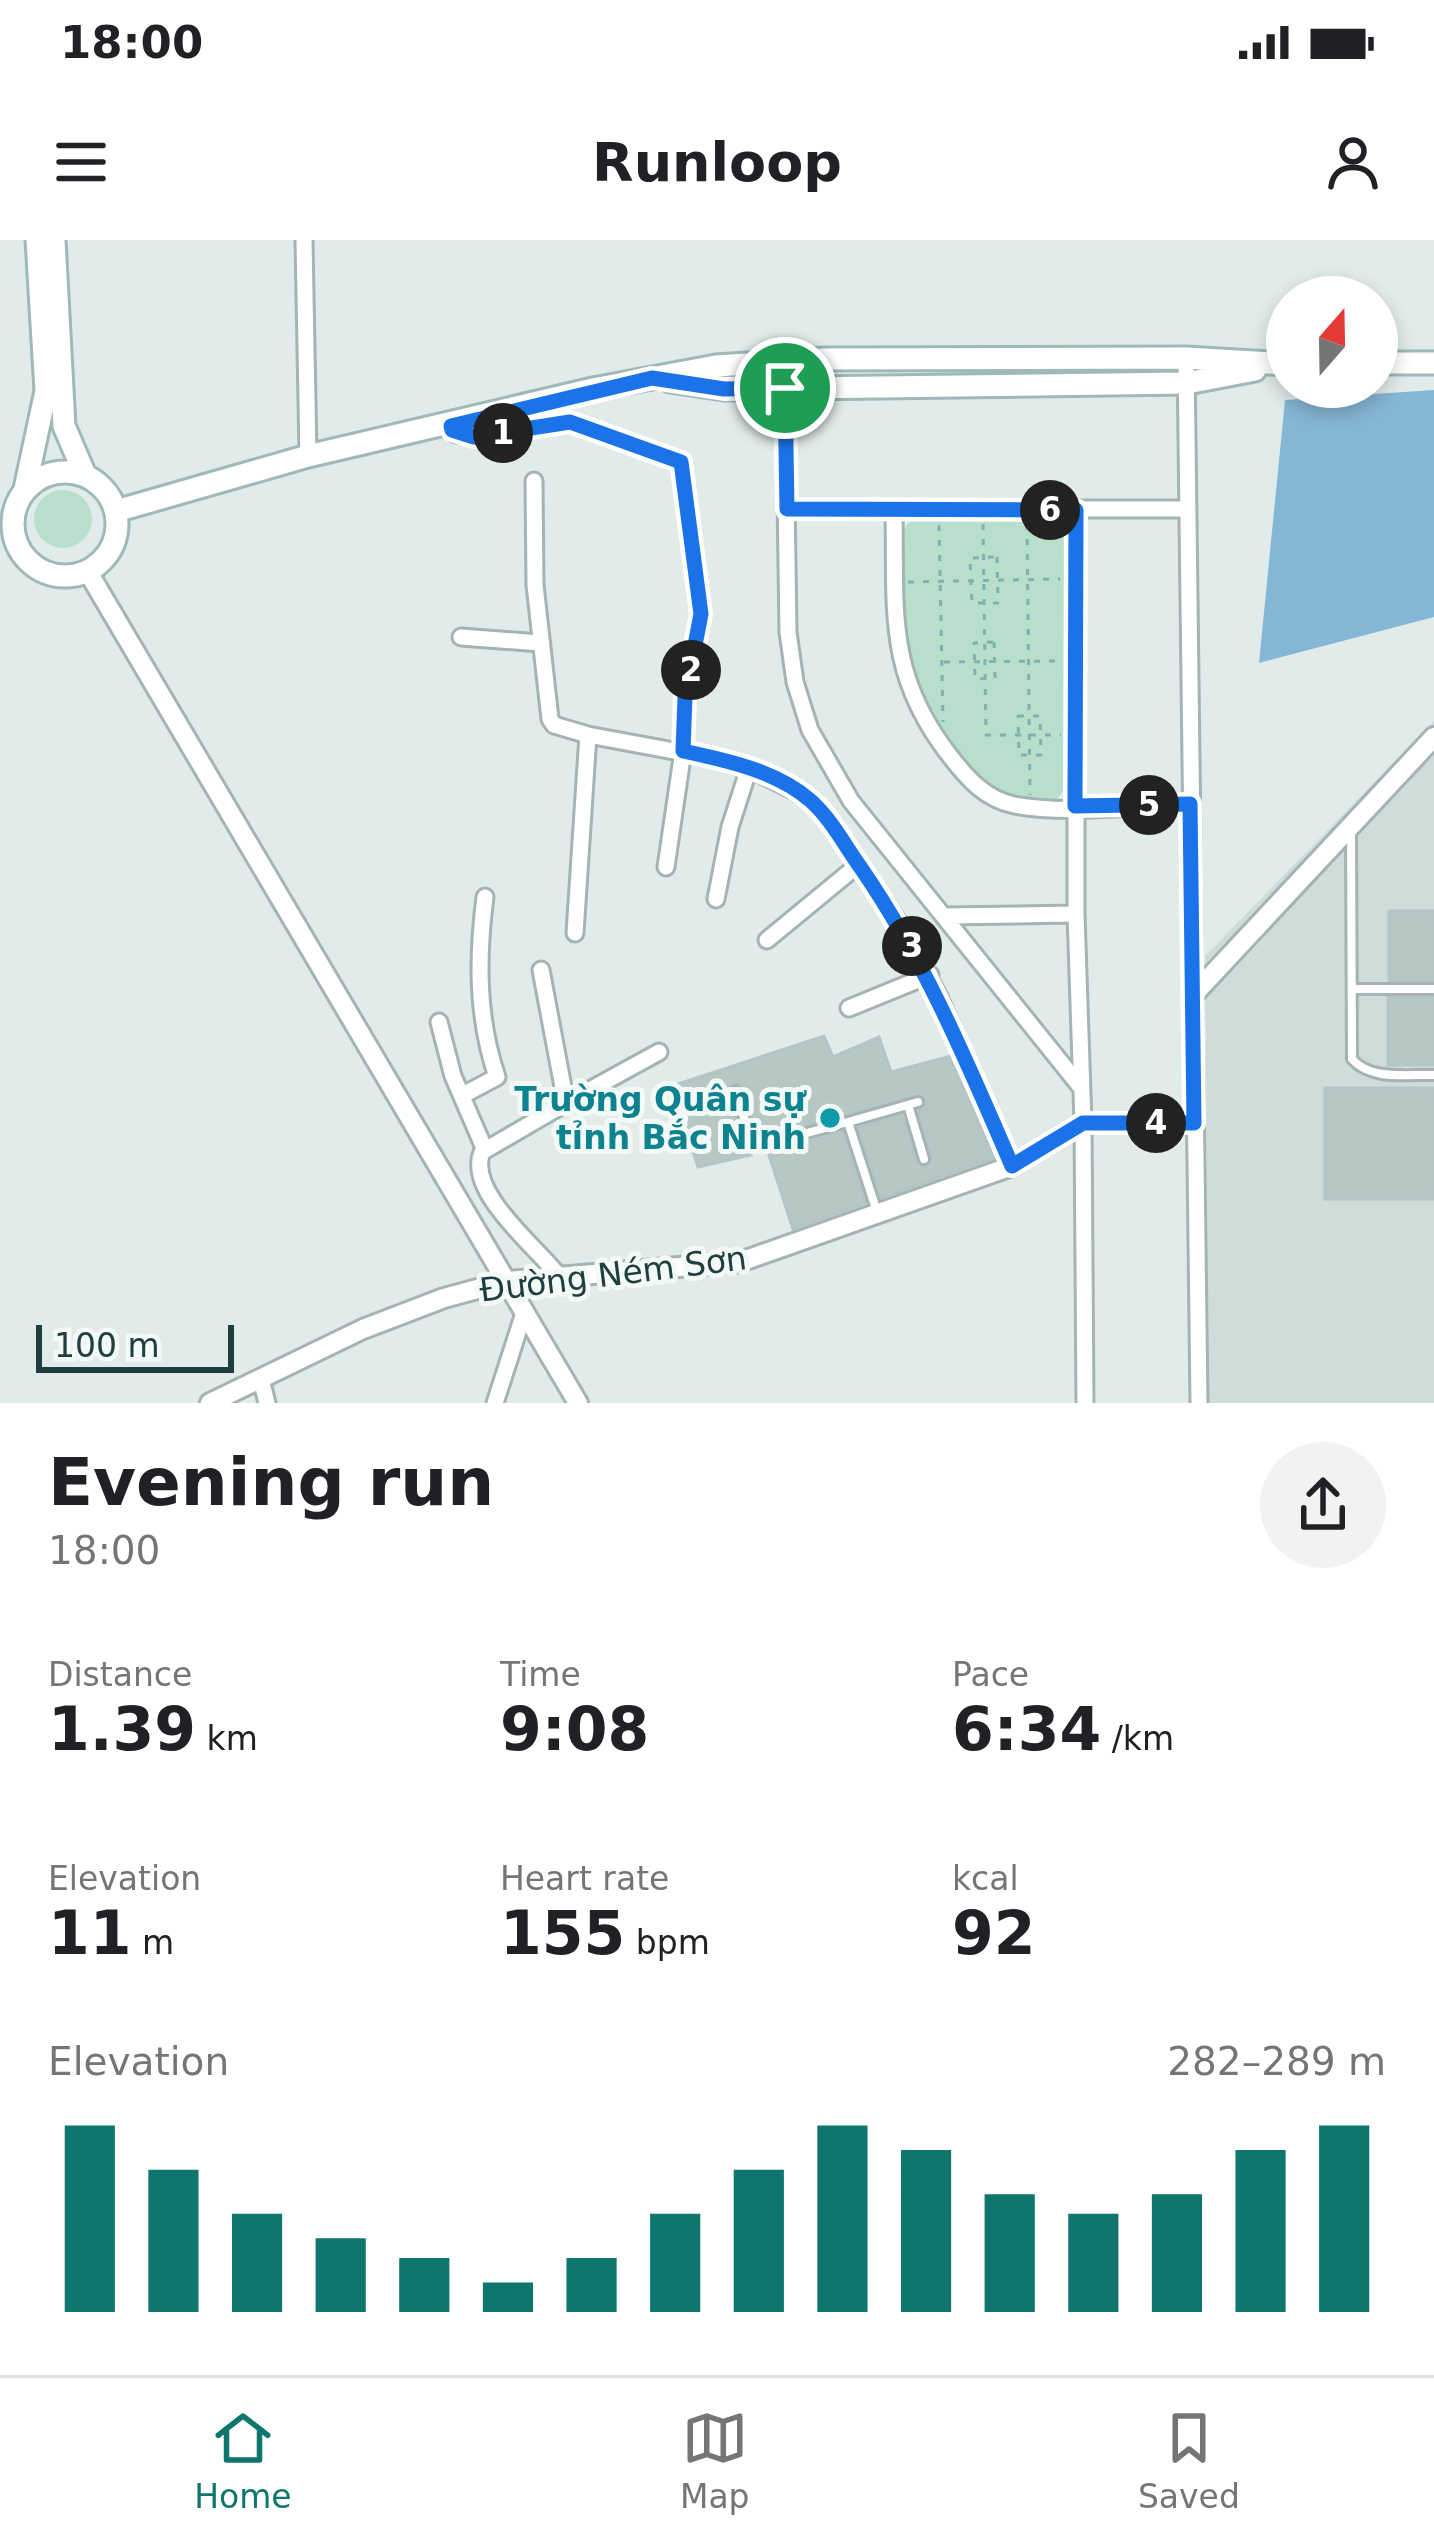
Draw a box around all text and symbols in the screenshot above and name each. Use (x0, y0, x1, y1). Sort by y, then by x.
text: 18:00 (60, 16, 203, 69)
icon: menu (48, 129, 114, 195)
icon: person (1320, 129, 1386, 195)
text: Runloop (592, 131, 842, 194)
north arrow (1266, 276, 1398, 408)
map controls (1266, 276, 1398, 408)
pin (734, 337, 836, 439)
icon: arrive (752, 355, 818, 421)
pin: 1 (473, 403, 533, 463)
text: 1 (492, 413, 514, 452)
pin: 6 (1020, 480, 1080, 540)
text: 6 (1039, 490, 1061, 529)
pin: 2 (661, 640, 721, 700)
text: 2 (680, 650, 702, 689)
pin: 5 (1119, 775, 1179, 835)
text: 5 (1138, 785, 1160, 824)
pin: 3 (882, 916, 942, 976)
text: 3 (901, 926, 923, 965)
place label: Trường Quân sự tỉnh Bắc Ninh (514, 1080, 807, 1157)
pin: 4 (1126, 1093, 1186, 1153)
text: 4 (1145, 1103, 1167, 1142)
marker: Trường Quân sự tỉnh Bắc Ninh (817, 1105, 843, 1131)
street label: Đường Ném Sơn (477, 1238, 749, 1310)
scale bar (36, 1319, 234, 1372)
text: 100 m (54, 1326, 160, 1365)
button: share (1260, 1442, 1386, 1568)
text: Evening run (48, 1444, 494, 1521)
text: 18:00 (48, 1528, 160, 1573)
text: Distance (48, 1655, 192, 1694)
text: Time (500, 1655, 581, 1694)
text: Pace (952, 1655, 1029, 1694)
text: 1.39 (48, 1694, 196, 1764)
text: 9:08 (500, 1694, 649, 1764)
text: 6:34 (952, 1694, 1101, 1764)
text: km (196, 1719, 258, 1758)
text: /km (1101, 1719, 1174, 1758)
text: Elevation (48, 1859, 201, 1898)
text: Heart rate (500, 1859, 669, 1898)
text: kcal (952, 1859, 1019, 1898)
text: 11 (48, 1898, 132, 1968)
text: 155 (500, 1898, 625, 1968)
text: 92 (952, 1898, 1036, 1968)
text: m (132, 1923, 174, 1962)
text: bpm (625, 1923, 710, 1962)
text: Elevation (48, 2039, 229, 2084)
text: 282–289 m (1167, 2039, 1386, 2084)
tab: Home (194, 2405, 292, 2516)
tab: Map (680, 2405, 750, 2516)
tab: Saved (1138, 2405, 1240, 2516)

